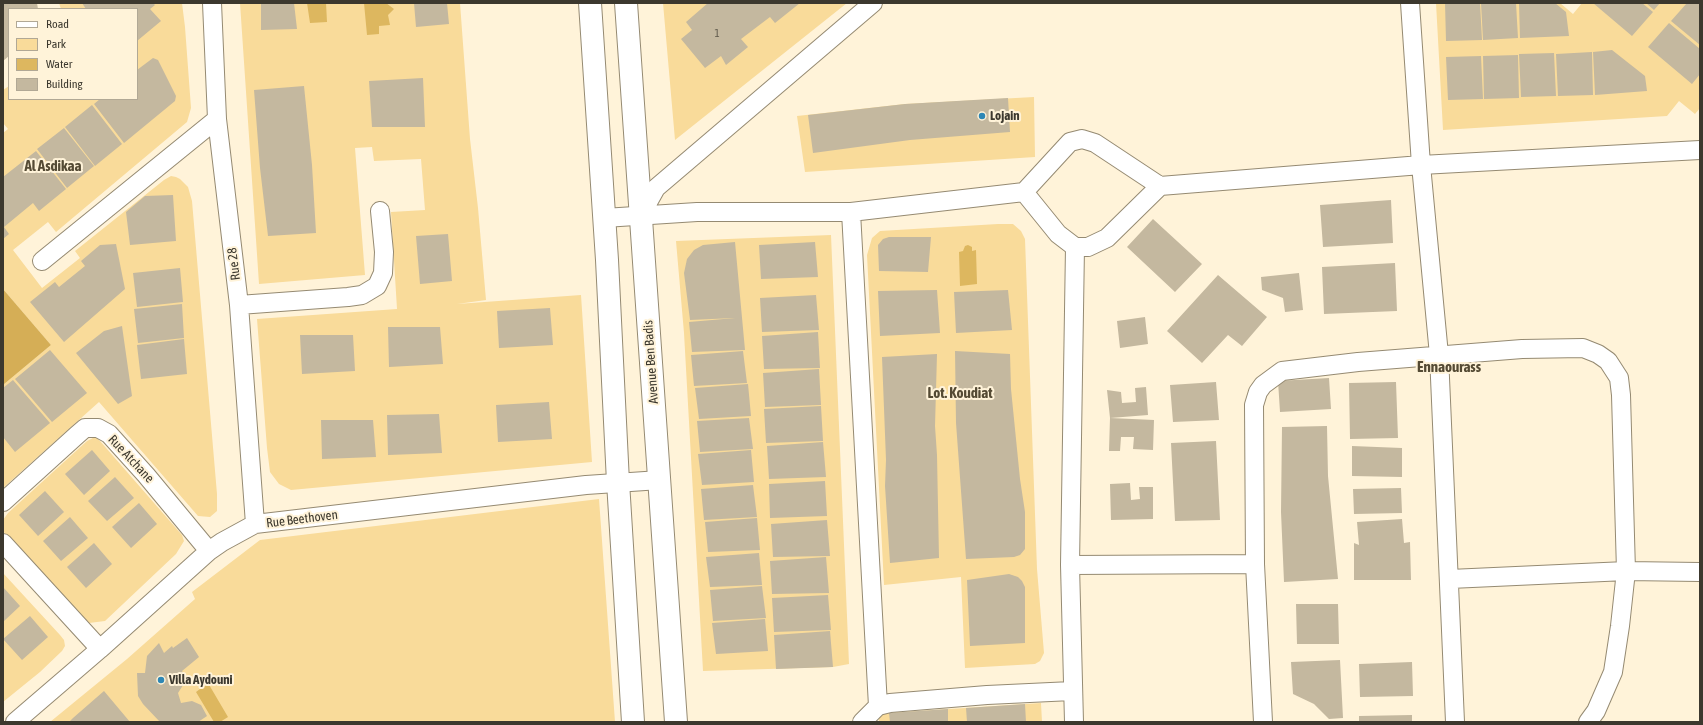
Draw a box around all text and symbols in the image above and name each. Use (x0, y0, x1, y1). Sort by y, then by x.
legend (8, 8, 138, 100)
text: Road (46, 17, 69, 31)
house number: 1 (714, 27, 720, 41)
text: Park (46, 37, 66, 51)
text: Water (46, 57, 72, 71)
text: Building (46, 77, 83, 91)
place label: Lojain (990, 108, 1019, 124)
marker: Lojain (977, 111, 987, 121)
district label: Al Asdikaa (24, 157, 82, 175)
street label: Rue 28 (224, 247, 244, 281)
street label: Avenue Ben Badis (640, 320, 662, 404)
district label: Ennaourass (1417, 358, 1481, 376)
district label: Lot. Koudiat (927, 384, 993, 402)
street label: Rue Atchane (105, 432, 157, 486)
street label: Rue Beethoven (265, 507, 339, 531)
place label: Villa Aydouni (169, 672, 233, 688)
marker: Villa Aydouni (156, 675, 166, 685)

